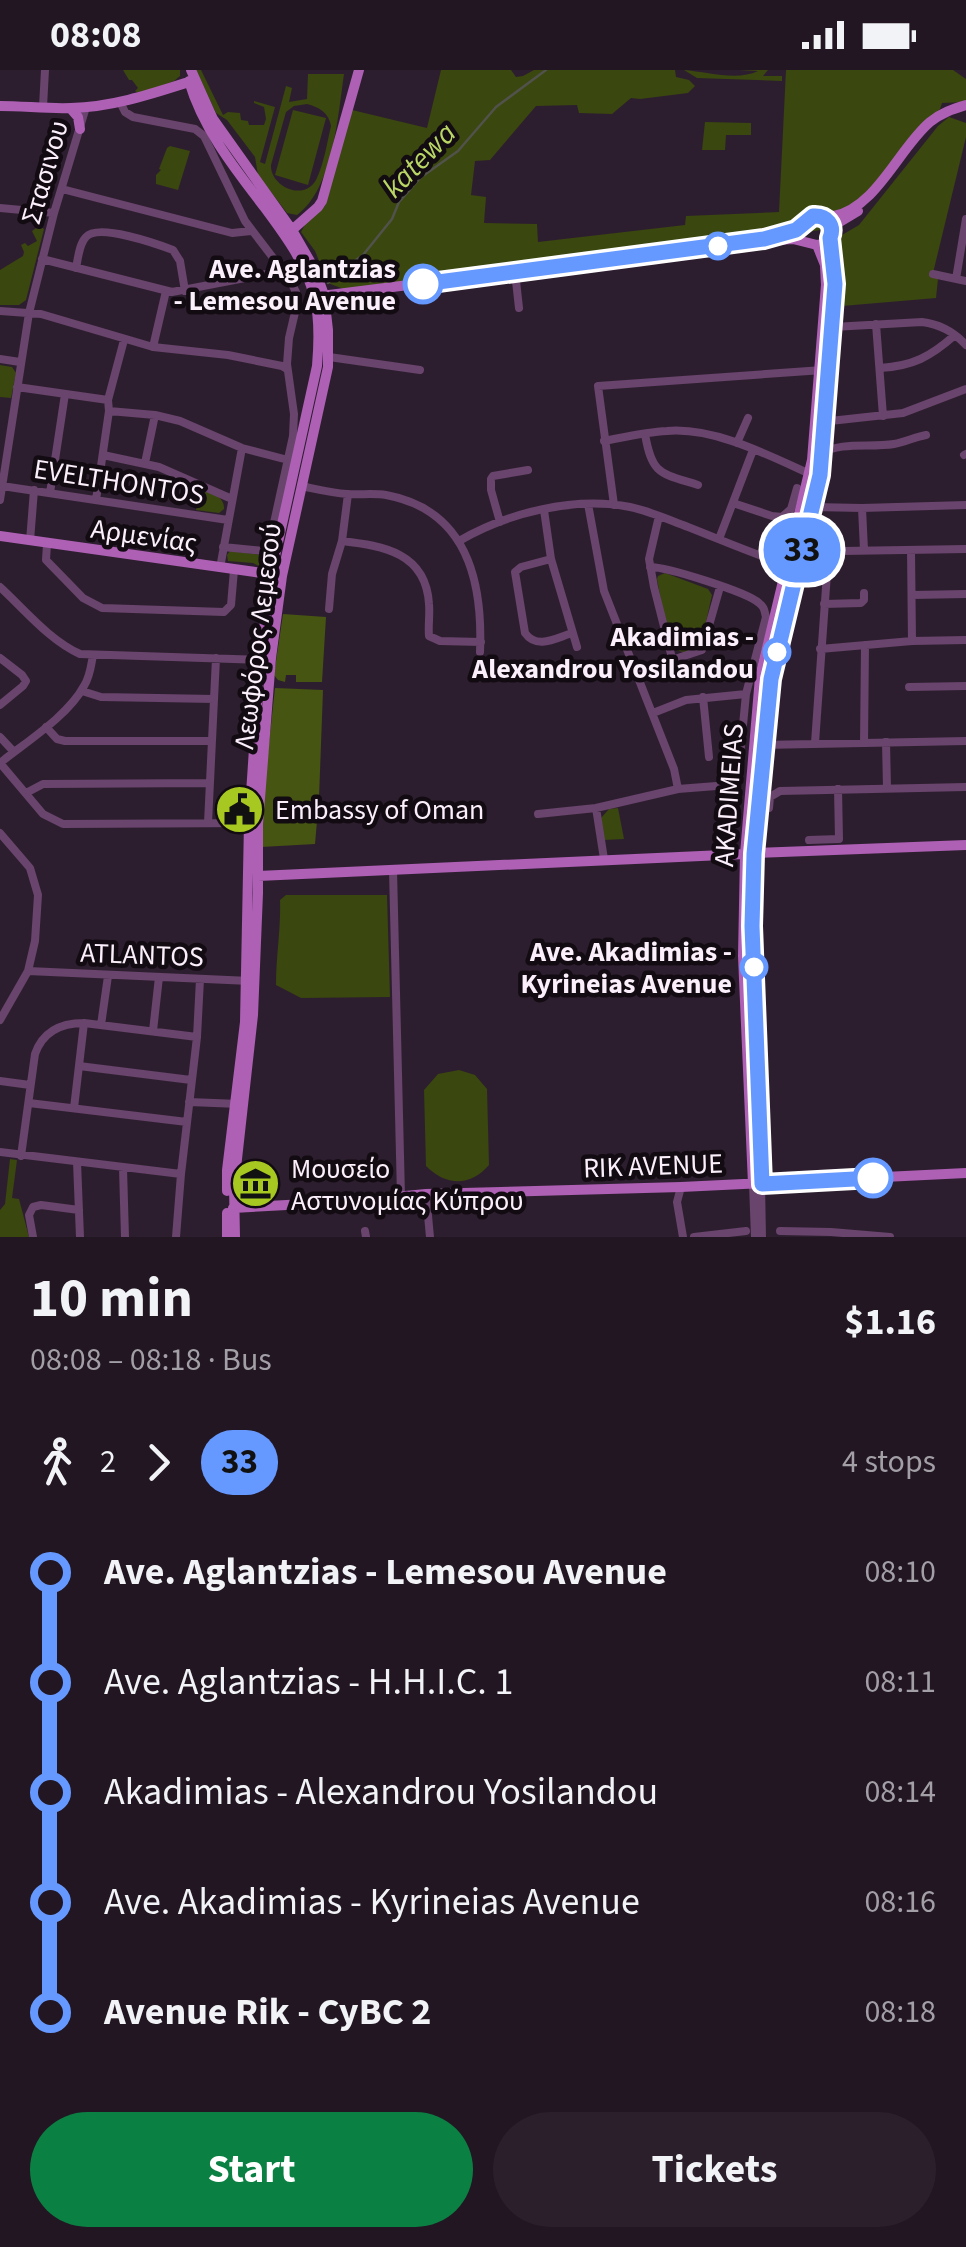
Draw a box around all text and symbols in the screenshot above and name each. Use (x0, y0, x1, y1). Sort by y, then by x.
text: 08:08 (50, 8, 142, 62)
water label: katewa (372, 113, 466, 208)
street label: Στασινου (11, 116, 79, 229)
unlabelled marker (705, 233, 731, 259)
place label: Ave. Aglantzias - Lemesou Avenue (174, 249, 396, 321)
marker: Ave. Aglantzias - Lemesou Avenue (404, 265, 442, 303)
street label: EVELTHONTOS (31, 449, 207, 515)
street label: Αρμενίας (88, 509, 200, 563)
line badge: 33 (757, 518, 847, 582)
street label: Λεωφόρος Λεμεσού (224, 521, 292, 751)
text: 33 (784, 525, 820, 575)
place label: Akadimias - Alexandrou Yosilandou (471, 617, 754, 689)
marker: Akadimias - Alexandrou Yosilandou (764, 639, 790, 665)
street label: AKADIMEIAS (704, 722, 754, 868)
public building icon: Embassy of Oman (214, 783, 266, 835)
place label: Embassy of Oman (275, 790, 484, 830)
place label: Ave. Akadimias - Kyrineias Avenue (520, 932, 732, 1004)
street label: ATLANTOS (80, 933, 204, 977)
marker: Ave. Akadimias - Kyrineias Avenue (741, 954, 767, 980)
street label: RIK AVENUE (582, 1144, 724, 1188)
place label: Μουσείο Αστυνομίας Κύπρου (291, 1149, 524, 1221)
museum icon: Μουσείο Αστυνομίας Κύπρου (230, 1158, 282, 1210)
unlabelled marker (854, 1159, 892, 1197)
text: 10 min (30, 1260, 193, 1338)
text: $1.16 (844, 1295, 936, 1349)
text: 08:08 – 08:18 · Bus (30, 1337, 272, 1383)
icon: walk (30, 1435, 85, 1490)
icon: forward (131, 1435, 186, 1490)
text: 33 (221, 1437, 258, 1487)
text: 2 (100, 1439, 116, 1485)
text: 4 stops (842, 1439, 936, 1485)
text: Ave. Aglantzias - Lemesou Avenue (104, 1545, 667, 1599)
text: 08:10 (864, 1549, 936, 1595)
text: Ave. Aglantzias - H.H.I.C. 1 (104, 1655, 513, 1709)
text: 08:11 (864, 1659, 936, 1705)
text: Akadimias - Alexandrou Yosilandou (104, 1765, 658, 1819)
text: 08:14 (864, 1769, 936, 1815)
text: Ave. Akadimias - Kyrineias Avenue (104, 1875, 640, 1929)
text: 08:16 (864, 1879, 936, 1925)
text: Avenue Rik - CyBC 2 (104, 1985, 431, 2039)
text: 08:18 (864, 1989, 936, 2035)
button: Start (30, 2112, 473, 2227)
button: Tickets (493, 2112, 936, 2227)

